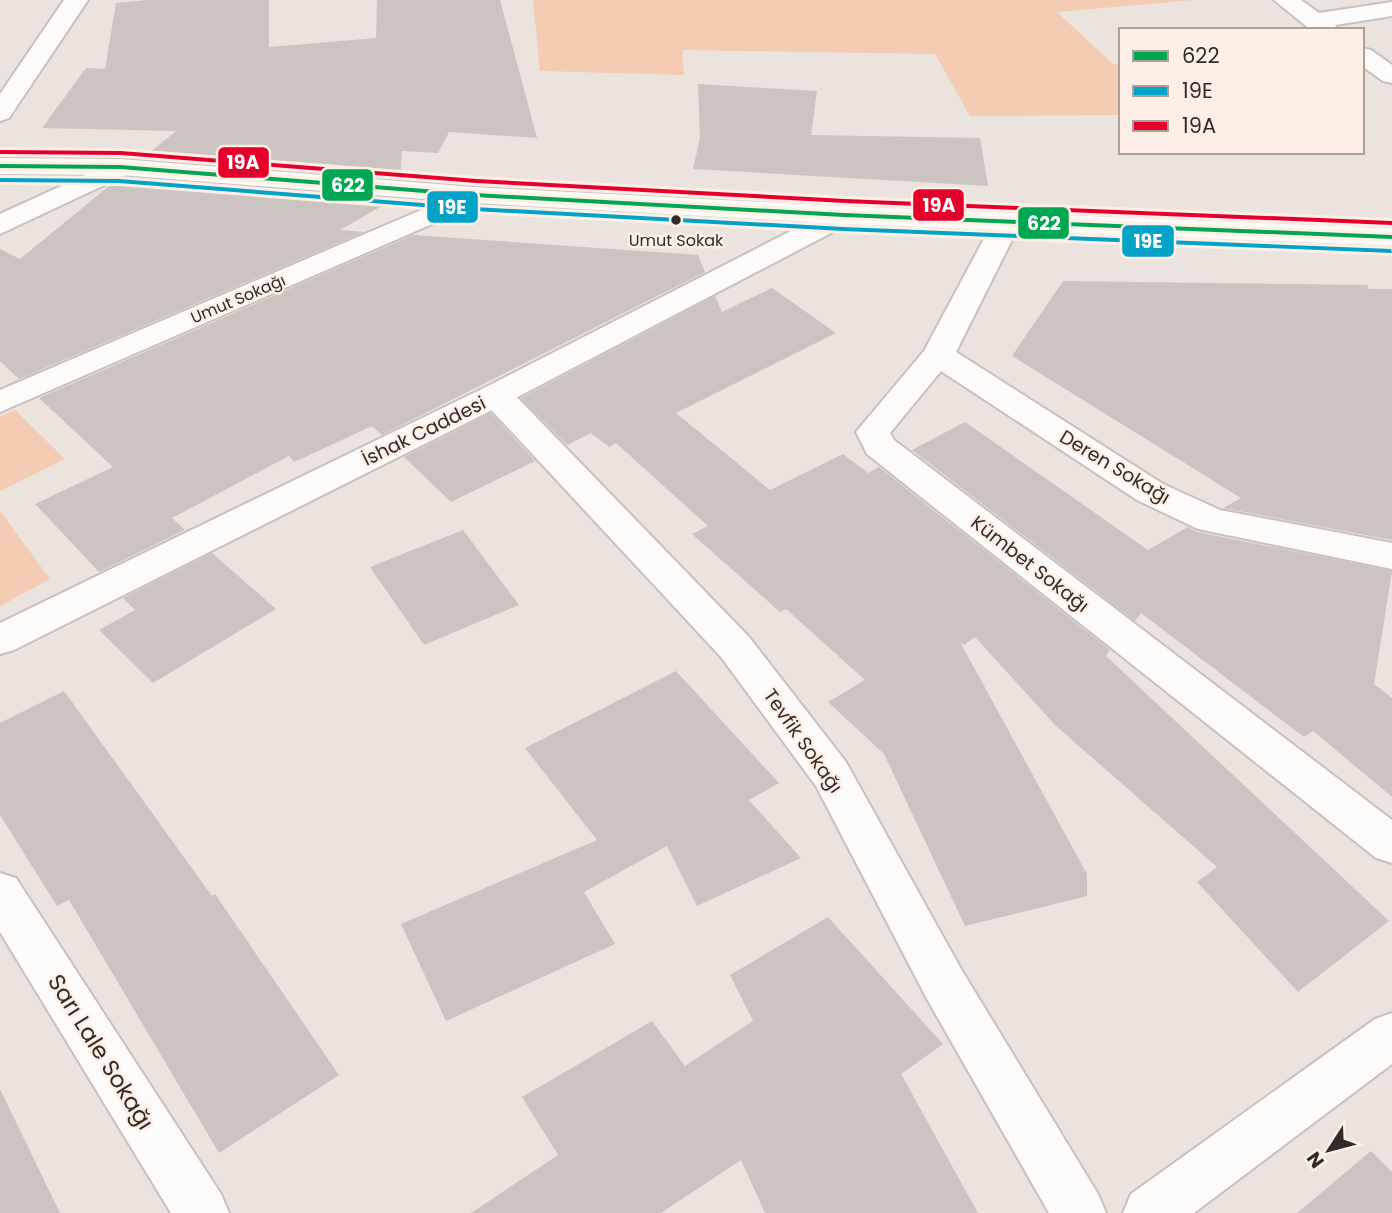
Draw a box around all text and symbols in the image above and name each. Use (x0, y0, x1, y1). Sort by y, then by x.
legend (1119, 28, 1364, 154)
text: 622 (1182, 41, 1220, 70)
text: 19E (1182, 76, 1213, 105)
text: 19A (1182, 111, 1216, 140)
line badge: 19A (217, 146, 270, 179)
text: 19A (227, 149, 259, 176)
line badge: 622 (321, 168, 374, 202)
text: 622 (331, 172, 365, 199)
line badge: 19A (912, 188, 965, 222)
line badge: 19E (426, 190, 479, 224)
text: 19A (923, 192, 955, 219)
text: 19E (437, 194, 467, 221)
line badge: 622 (1017, 206, 1070, 240)
text: 622 (1027, 210, 1061, 237)
marker: Umut Sokak (669, 213, 683, 227)
line badge: 19E (1121, 224, 1175, 258)
text: 19E (1133, 228, 1163, 255)
place label: Umut Sokak (629, 229, 724, 252)
street label: Umut Sokağı (187, 269, 289, 329)
street label: İshak Caddesi (358, 389, 490, 473)
street label: Deren Sokağı (1055, 423, 1175, 511)
street label: Kümbet Sokağı (965, 509, 1095, 619)
street label: Tevfik Sokağı (757, 683, 849, 799)
street label: Sarı Lale Sokağı (40, 968, 162, 1136)
north arrow (1294, 1115, 1364, 1185)
text: N (1301, 1146, 1331, 1173)

